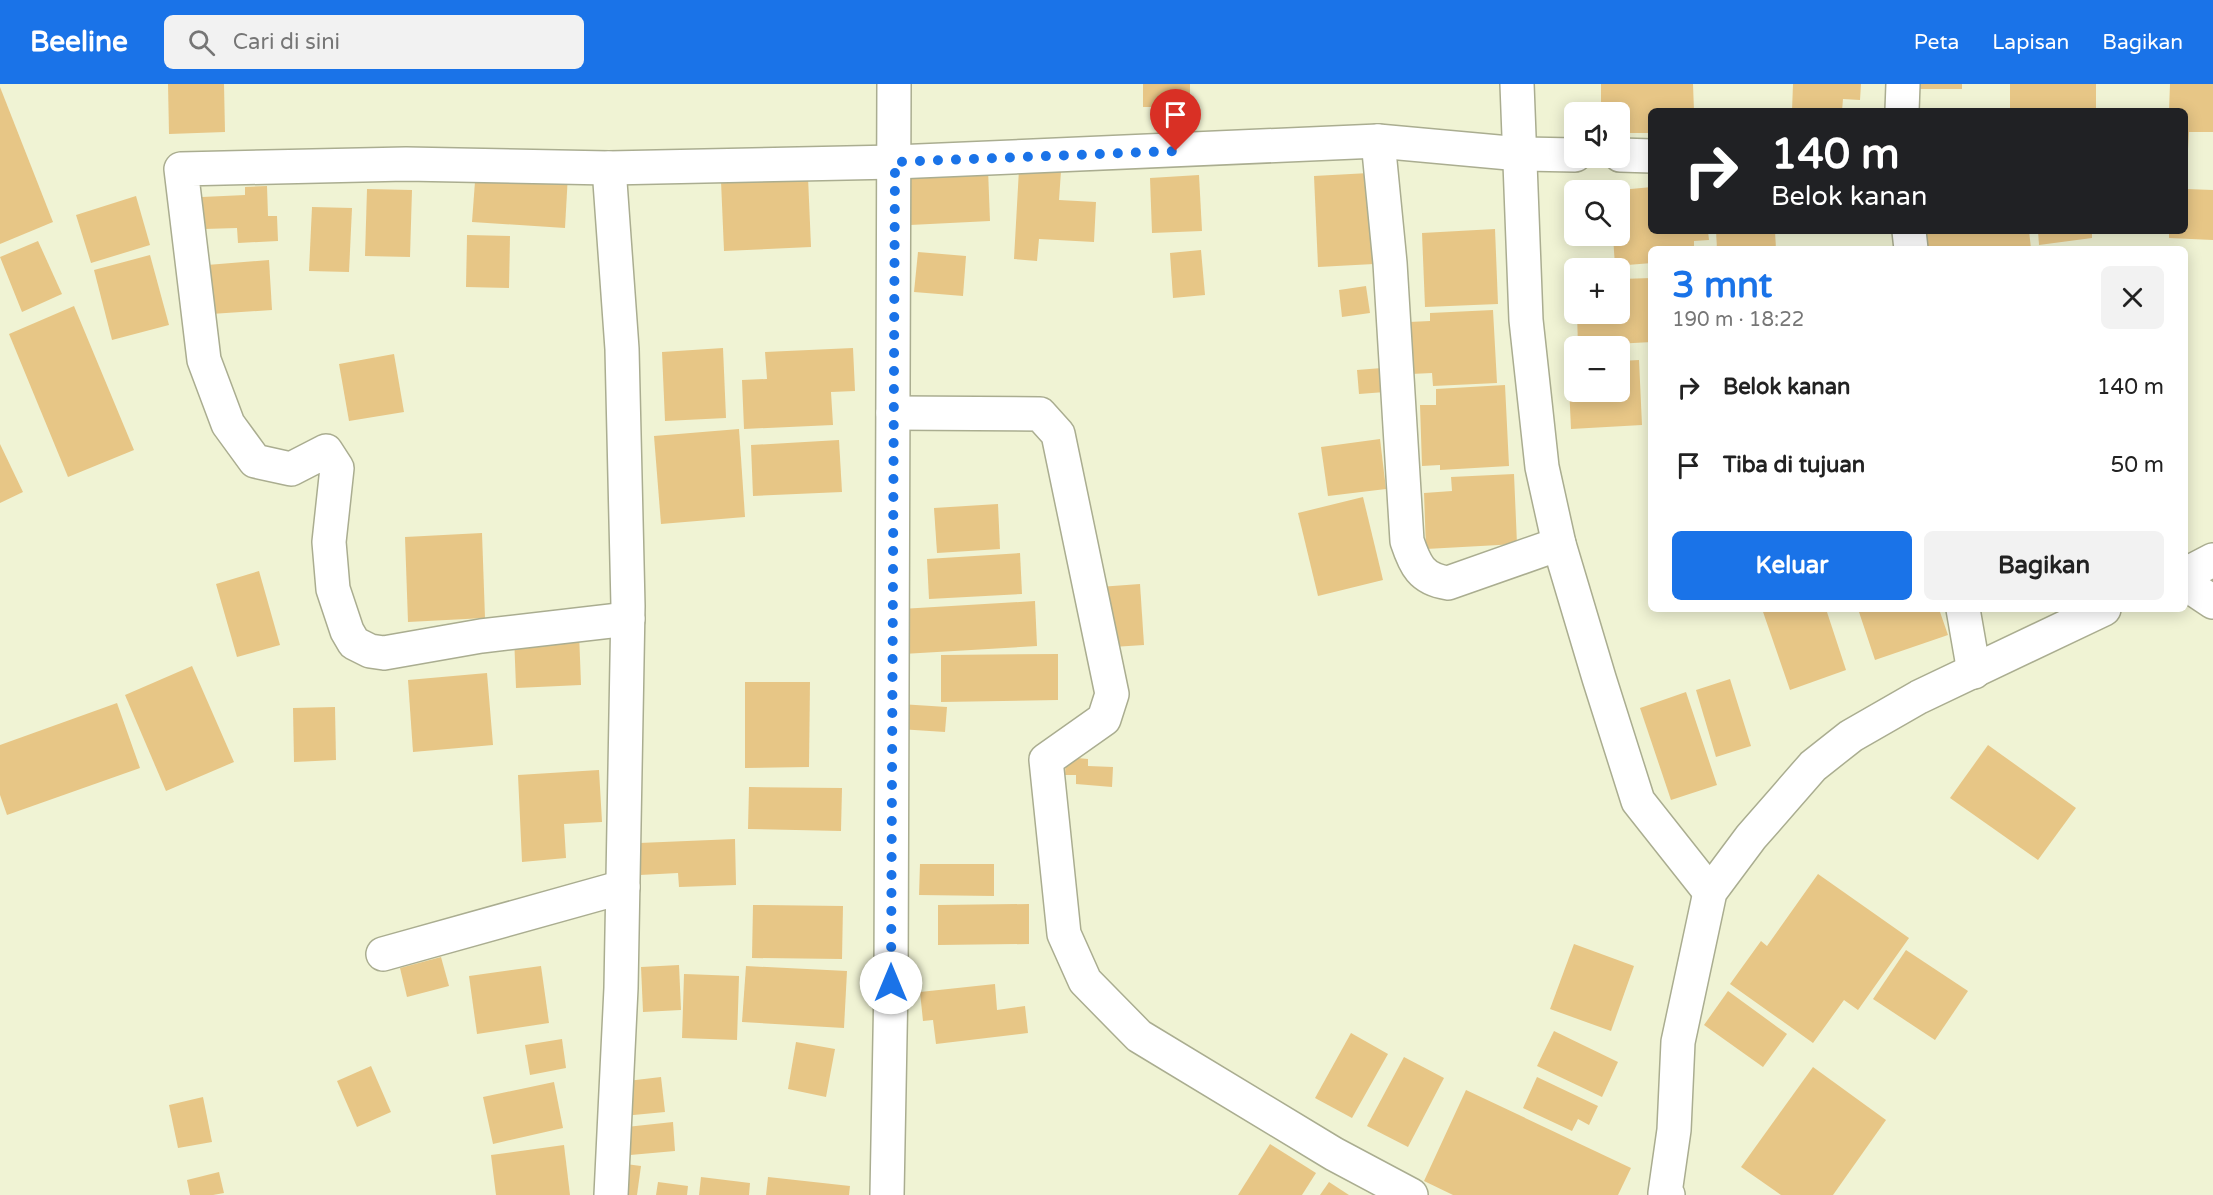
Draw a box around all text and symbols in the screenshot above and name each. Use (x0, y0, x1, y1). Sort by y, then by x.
search box (164, 15, 584, 69)
text: Beeline (30, 25, 128, 59)
icon: search (185, 26, 218, 59)
text: Cari di sini (233, 29, 340, 55)
text: Peta (1914, 30, 1959, 55)
text: Lapisan (1992, 30, 2069, 55)
text: Bagikan (2102, 30, 2183, 55)
pin (1150, 89, 1201, 151)
icon: arrive (1159, 98, 1192, 131)
map controls (1564, 102, 1630, 402)
button: sound (1564, 102, 1630, 168)
text: 140 m (1771, 129, 1900, 180)
icon: right (1672, 132, 1750, 210)
button: search (1564, 180, 1630, 246)
text: Belok kanan (1771, 180, 1927, 213)
button: + (1564, 258, 1630, 324)
text: 3 mnt (1672, 264, 1772, 307)
button: close (2101, 266, 2164, 329)
text: 190 m · 18:22 (1672, 308, 1804, 332)
button: − (1564, 336, 1630, 402)
icon: right (1672, 371, 1705, 404)
text: Belok kanan (1723, 374, 1850, 400)
text: 140 m (2097, 374, 2164, 400)
icon: arrive (1672, 449, 1705, 482)
text: Tiba di tujuan (1723, 452, 1865, 478)
text: 50 m (2110, 452, 2164, 478)
button: Keluar (1672, 531, 1912, 600)
button: Bagikan (1924, 531, 2164, 600)
position arrow (859, 951, 923, 1015)

